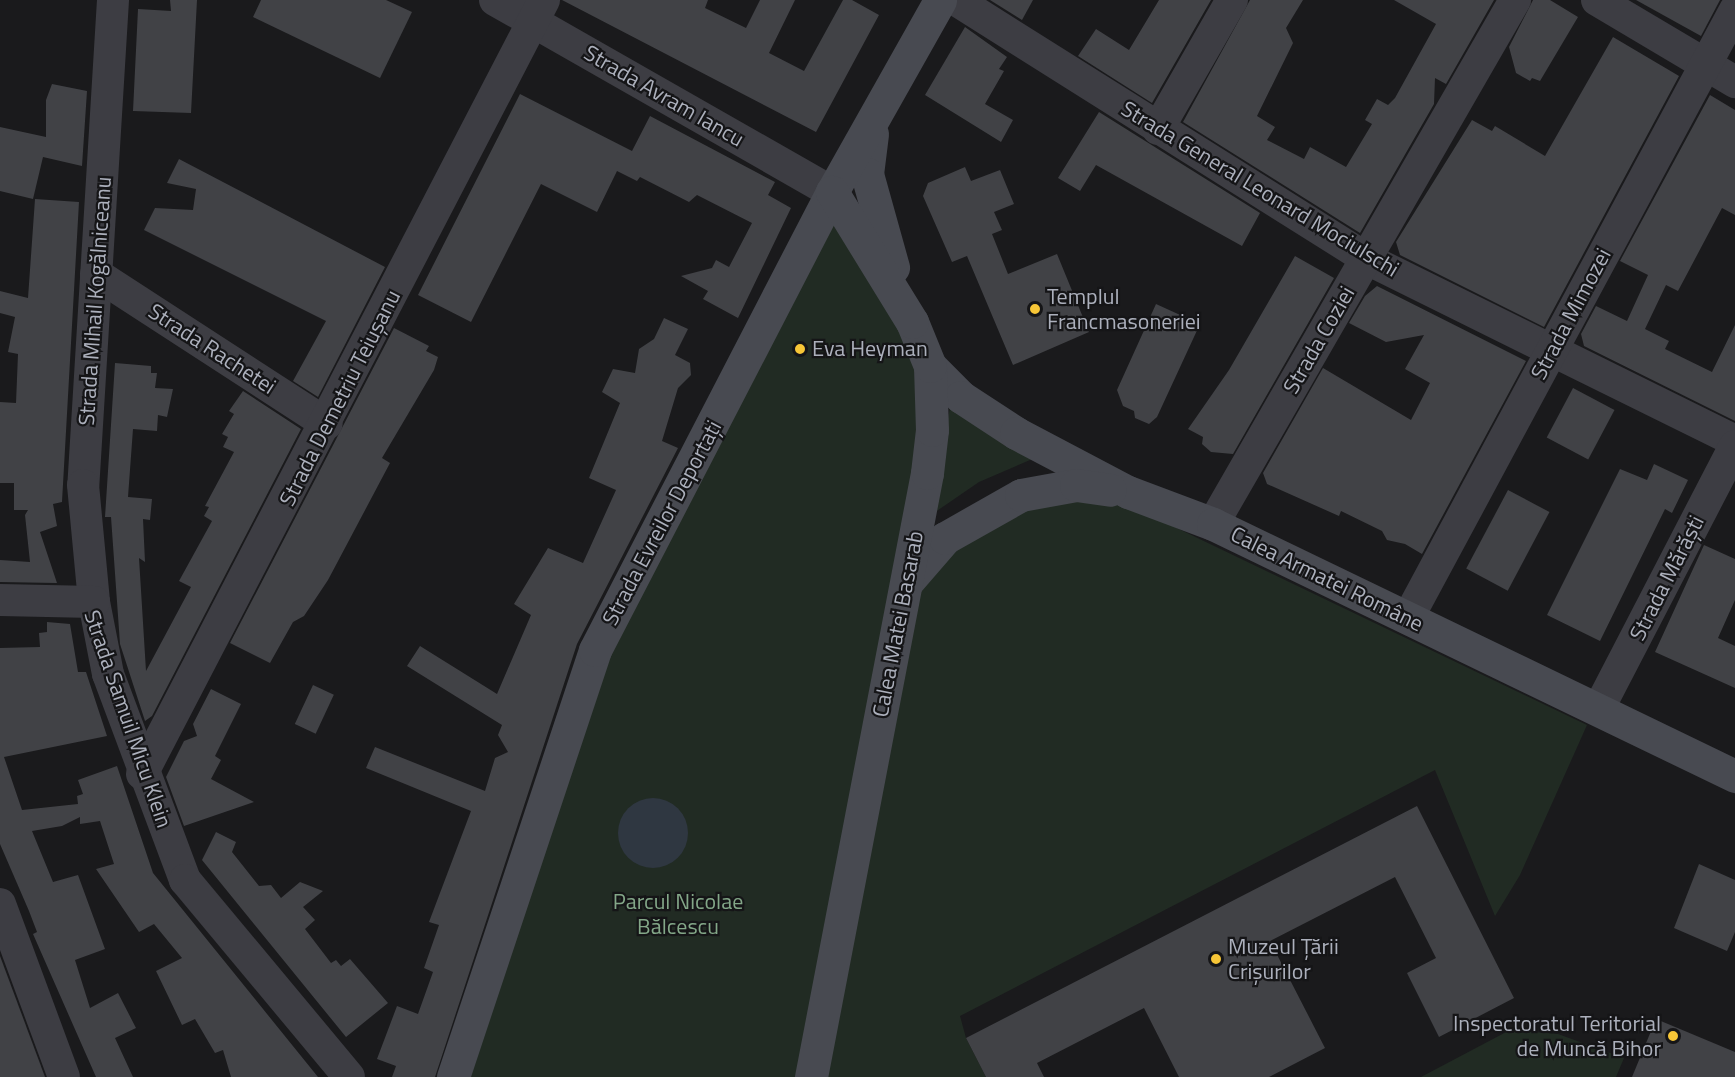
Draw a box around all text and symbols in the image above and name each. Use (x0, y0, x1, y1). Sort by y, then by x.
street label: Strada Avram Iancu (579, 40, 749, 152)
street label: Strada General Leonard Mociulschi (1116, 96, 1404, 282)
street label: Strada Mihail Kogălniceanu (73, 176, 117, 426)
street label: Strada Mimozei (1525, 244, 1617, 384)
street label: Strada Coziei (1278, 282, 1360, 398)
place label: Templul Francmasoneriei (1047, 283, 1201, 334)
street label: Strada Demetriu Teiușanu (274, 286, 406, 510)
street label: Strada Rachetei (143, 298, 281, 400)
marker: Templul Francmasoneriei (1028, 302, 1042, 316)
place label: Eva Heyman (812, 336, 928, 362)
marker: Eva Heyman (793, 342, 807, 356)
street label: Strada Evreilor Deportaţi (597, 416, 727, 630)
street label: Strada Mărăști (1624, 511, 1710, 645)
street label: Calea Armatei Române (1226, 521, 1428, 637)
street label: Calea Matei Basarab (867, 529, 929, 719)
street label: Strada Samuil Micu Klein (78, 607, 178, 831)
park label: Parcul Nicolae Bălcescu (613, 888, 743, 939)
place label: Muzeul Țării Crișurilor (1228, 933, 1339, 984)
marker: Muzeul Țării Crișurilor (1209, 952, 1223, 966)
place label: Inspectoratul Teritorial de Muncă Bihor (1453, 1010, 1661, 1062)
marker: Inspectoratul Teritorial de Muncă Bihor (1666, 1029, 1680, 1043)

